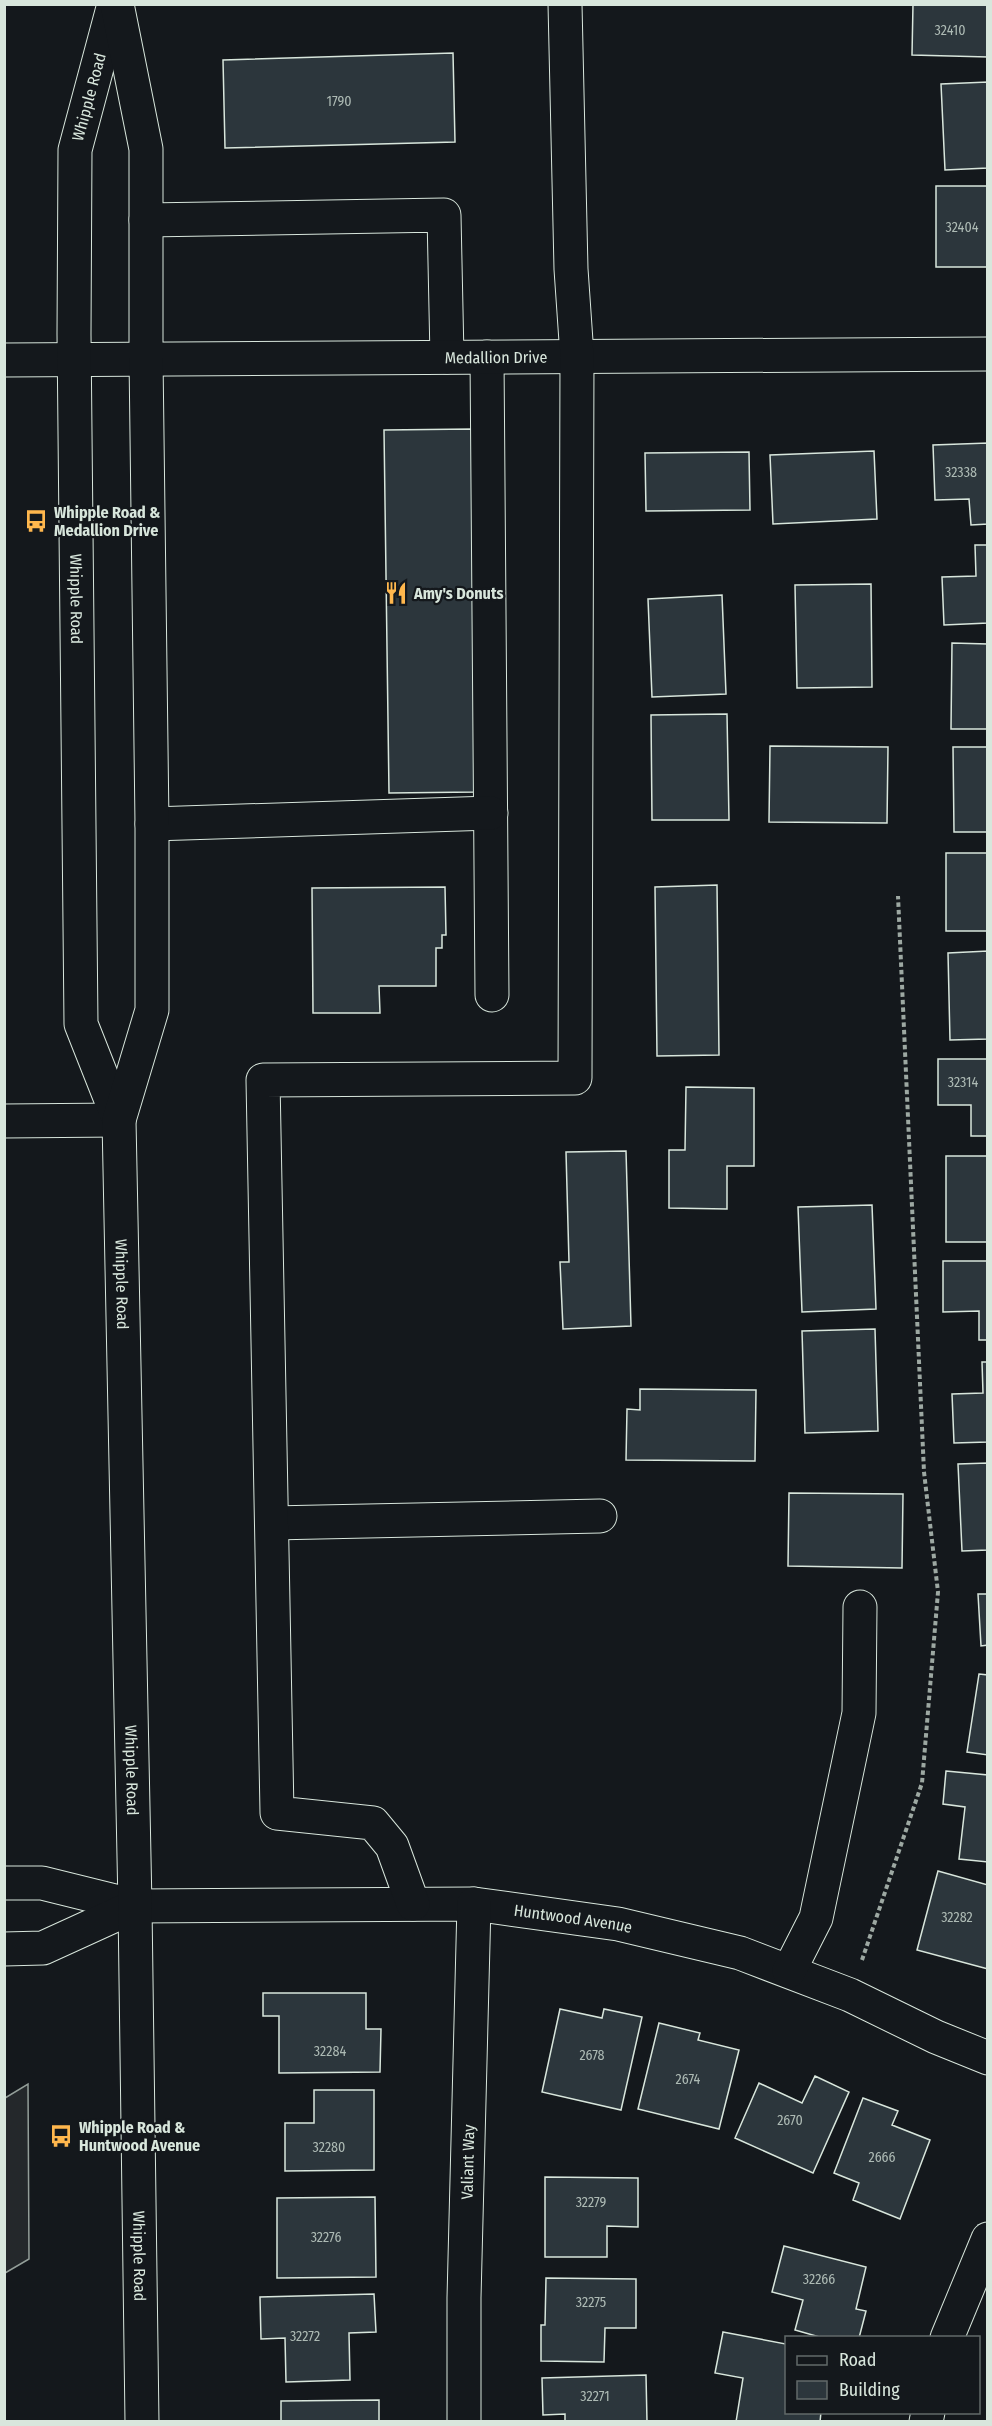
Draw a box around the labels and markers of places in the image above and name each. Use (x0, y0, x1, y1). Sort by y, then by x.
place label: Whipple Road & Medallion Drive (54, 503, 160, 540)
bus stop icon: Whipple Road & Medallion Drive (23, 508, 49, 534)
restaurant icon: Amy's Donuts (383, 580, 409, 606)
place label: Amy's Donuts (413, 584, 504, 603)
place label: Whipple Road & Huntwood Avenue (79, 2118, 200, 2155)
bus stop icon: Whipple Road & Huntwood Avenue (48, 2123, 74, 2149)

